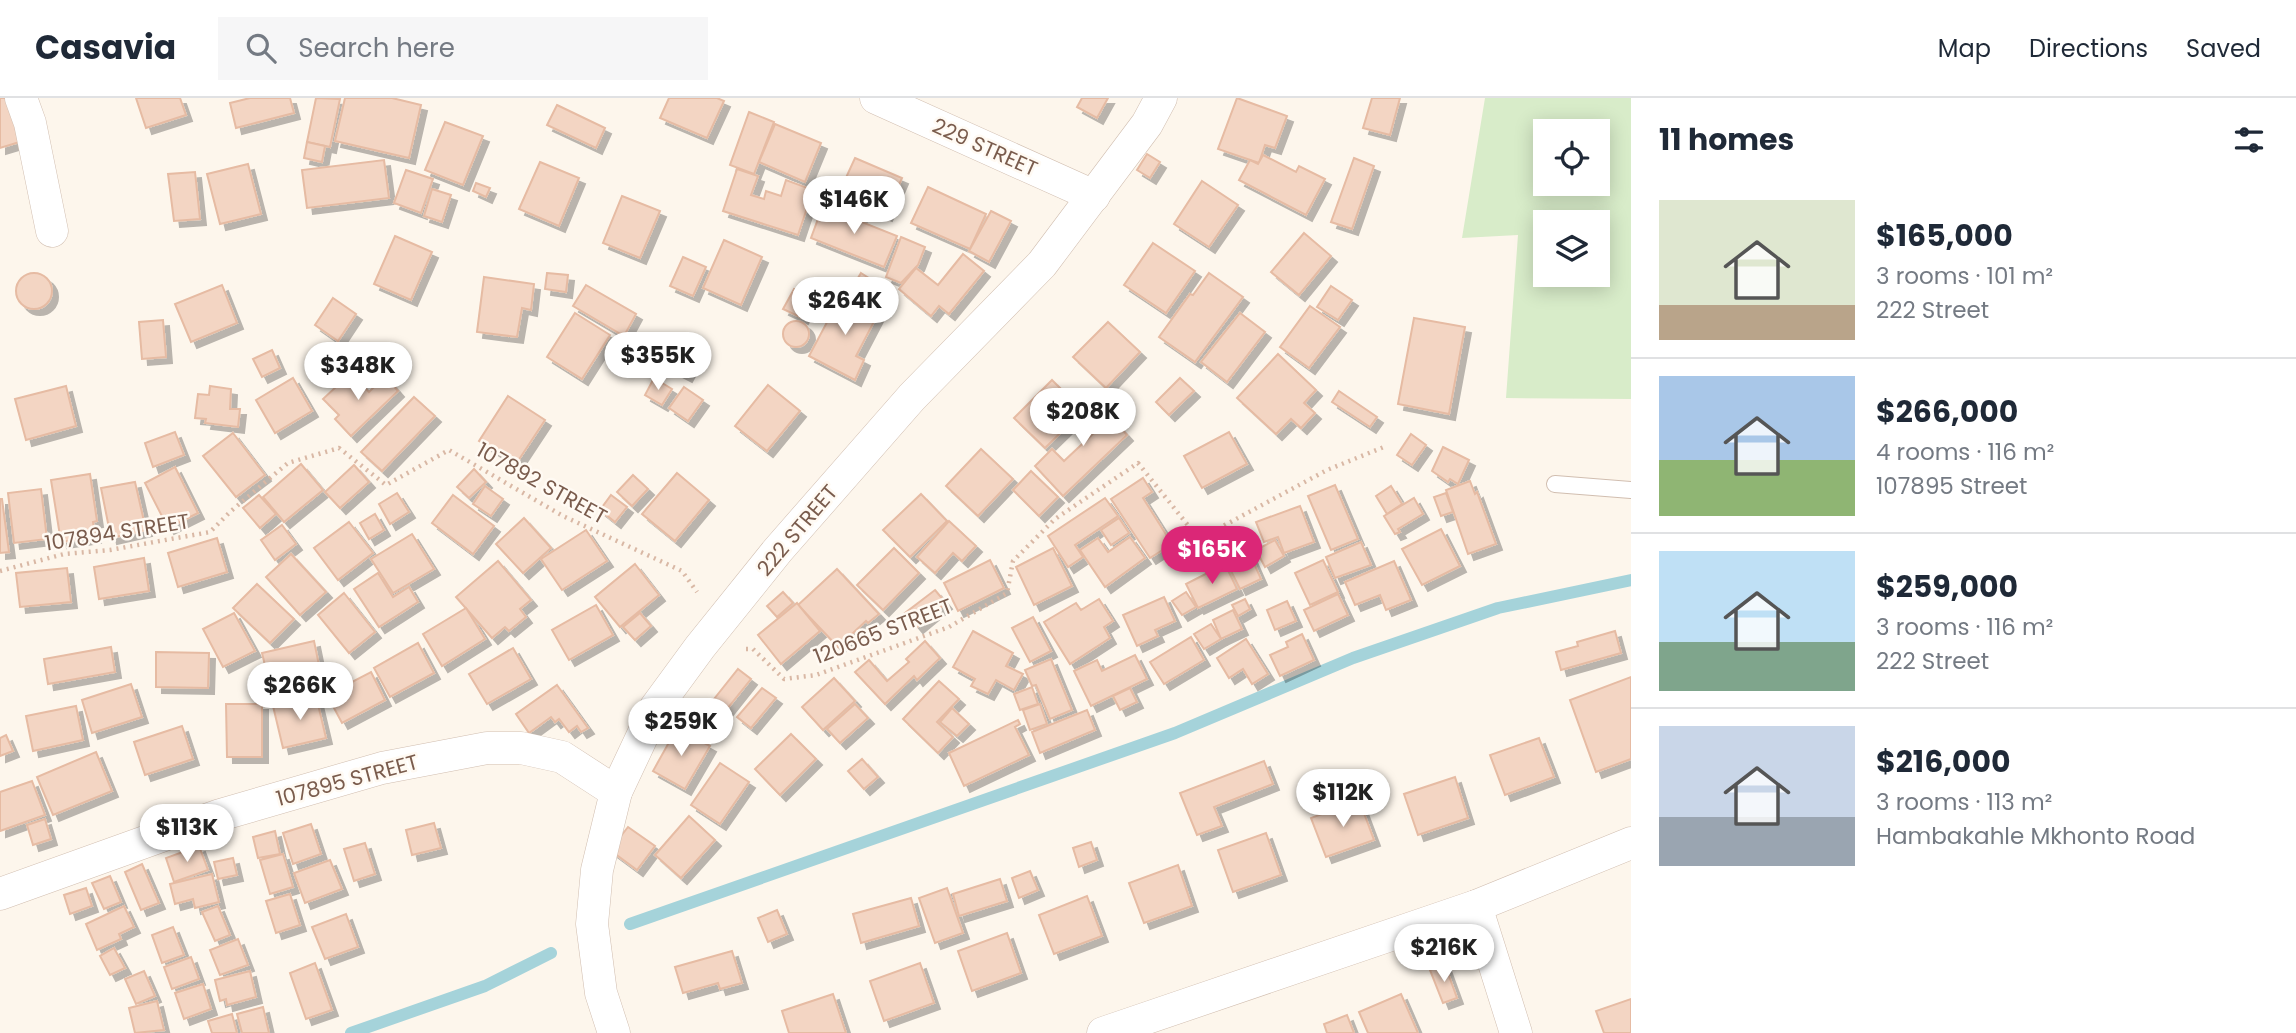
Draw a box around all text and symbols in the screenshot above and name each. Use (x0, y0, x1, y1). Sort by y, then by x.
search box (218, 17, 708, 80)
text: Casavia (35, 24, 176, 71)
icon: search (242, 29, 280, 67)
text: Search here (298, 30, 455, 66)
text: Map (1938, 32, 1991, 65)
text: Directions (2029, 32, 2148, 65)
text: Saved (2186, 32, 2261, 65)
street label: 229 STREET (928, 111, 1042, 183)
text: 11 homes (1659, 118, 1794, 161)
map controls (1533, 119, 1610, 287)
button: locate (1533, 119, 1610, 196)
icon: filters (2230, 121, 2268, 159)
pin: $146K (805, 176, 903, 236)
text: $146K (819, 183, 889, 215)
button: layers (1533, 210, 1610, 287)
text: $165,000 (1876, 214, 2013, 257)
icon: home (1715, 228, 1799, 312)
text: 3 rooms · 101 m² (1876, 260, 2053, 292)
pin: $264K (796, 278, 894, 337)
text: $264K (808, 284, 882, 316)
text: 222 Street (1876, 294, 1989, 326)
pin: $355K (609, 332, 707, 392)
text: $355K (621, 339, 695, 371)
pin: $348K (309, 342, 407, 402)
text: $348K (320, 349, 396, 381)
pin: $208K (1034, 388, 1132, 448)
text: $266,000 (1876, 390, 2018, 433)
text: $208K (1046, 395, 1120, 427)
icon: home (1715, 404, 1799, 488)
street label: 107892 STREET (472, 435, 612, 531)
text: 4 rooms · 116 m² (1876, 436, 2054, 468)
text: 107895 Street (1876, 470, 2027, 502)
street label: 222 STREET (750, 478, 844, 582)
street label: 107894 STREET (43, 506, 191, 558)
pin: $165K (1163, 526, 1261, 586)
text: $165K (1177, 533, 1247, 565)
text: $259,000 (1876, 565, 2018, 608)
icon: home (1715, 579, 1799, 663)
street label: 120665 STREET (809, 591, 957, 671)
text: 3 rooms · 116 m² (1876, 611, 2053, 643)
text: 222 Street (1876, 645, 1989, 677)
pin: $266K (251, 662, 349, 722)
text: $266K (263, 669, 337, 701)
pin: $259K (632, 698, 730, 758)
text: $259K (644, 705, 718, 737)
text: $216,000 (1876, 740, 2011, 783)
street label: 107895 STREET (273, 747, 421, 813)
icon: home (1715, 754, 1799, 838)
pin: $112K (1294, 770, 1392, 829)
text: $112K (1312, 776, 1374, 808)
text: 3 rooms · 113 m² (1876, 786, 2052, 818)
pin: $113K (138, 804, 236, 864)
text: $113K (156, 811, 218, 843)
text: Hambakahle Mkhonto Road (1876, 820, 2195, 852)
pin: $216K (1395, 924, 1493, 984)
text: $216K (1410, 931, 1478, 963)

